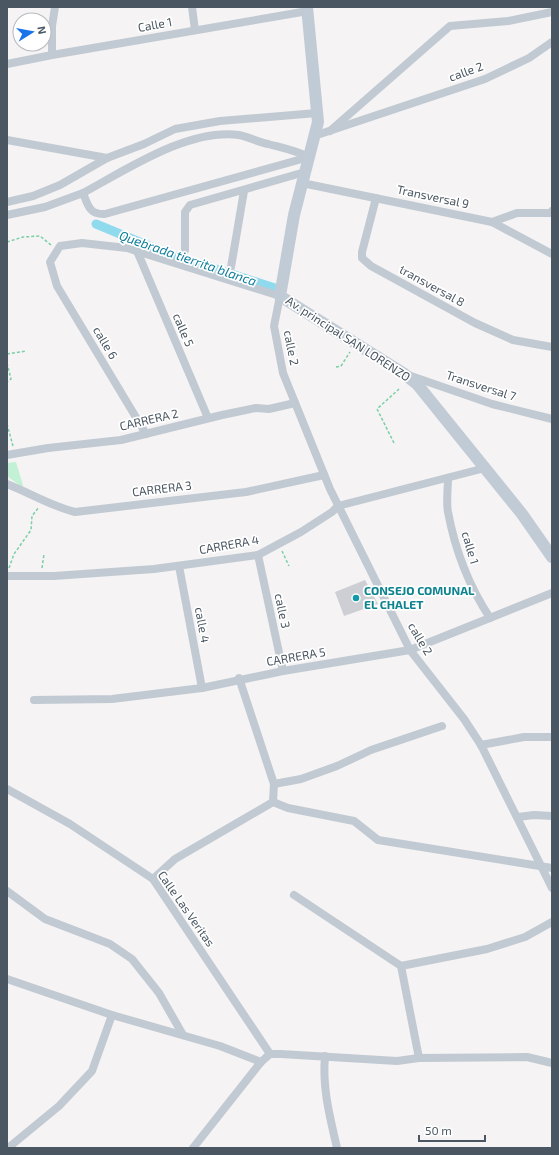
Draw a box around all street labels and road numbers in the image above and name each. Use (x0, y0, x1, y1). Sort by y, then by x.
street label: Calle 1 (137, 14, 173, 34)
street label: calle 2 (447, 58, 485, 84)
street label: Transversal 9 (396, 182, 471, 211)
street label: transversal 8 (397, 261, 468, 309)
street label: Av. principal SAN LORENZO (284, 293, 413, 384)
street label: calle 5 (171, 311, 197, 349)
street label: calle 6 (91, 324, 121, 361)
street label: calle 2 (282, 329, 302, 367)
street label: Transversal 7 (445, 367, 518, 403)
street label: CARRERA 2 (118, 405, 180, 433)
street label: CARRERA 3 (131, 477, 192, 499)
street label: calle 1 (460, 530, 482, 566)
street label: CARRERA 4 (198, 532, 260, 556)
street label: calle 3 (272, 592, 294, 630)
street label: calle 4 (193, 606, 213, 644)
street label: calle 2 (406, 620, 436, 658)
street label: CARRERA 5 (265, 644, 326, 668)
street label: Calle Las Veritas (155, 868, 218, 949)

